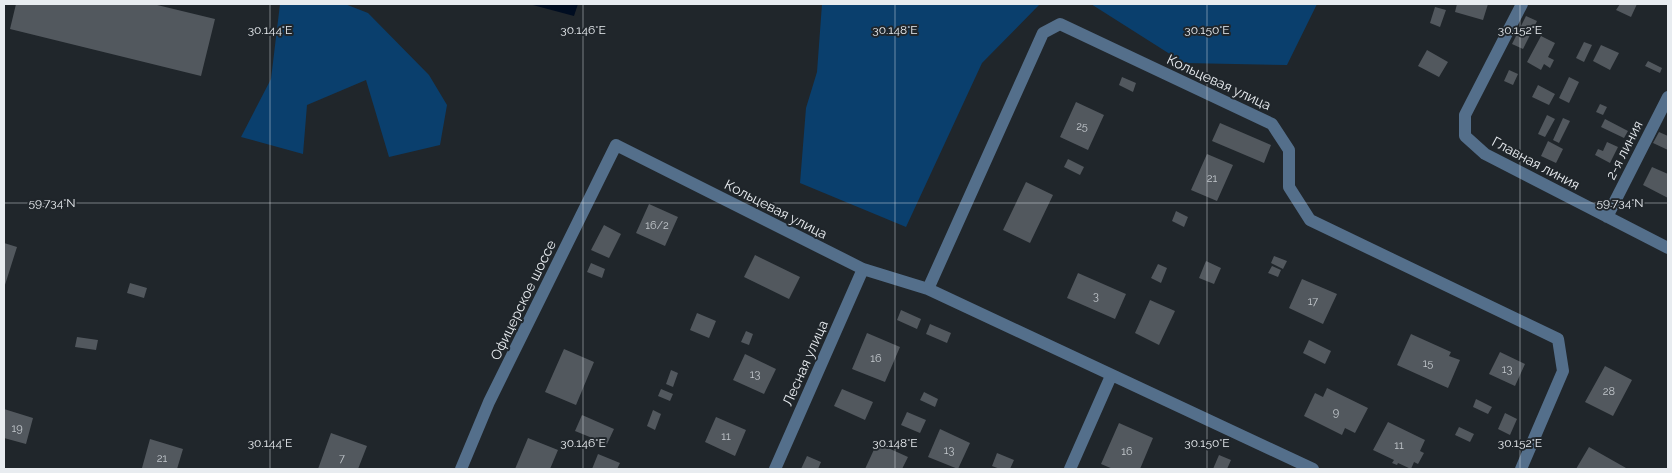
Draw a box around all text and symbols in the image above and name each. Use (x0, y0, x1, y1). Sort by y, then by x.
text: 30.144°E (248, 23, 292, 37)
text: 30.146°E (560, 23, 606, 37)
text: 30.148°E (872, 23, 918, 37)
text: 30.150°E (1184, 23, 1230, 37)
text: 30.152°E (1498, 23, 1542, 37)
street label: Кольцевая улица (1164, 51, 1274, 113)
street label: 2-я линия (1602, 118, 1646, 182)
house number: 25 (1076, 120, 1088, 133)
street label: Главная линия (1489, 133, 1583, 193)
house number: 21 (1207, 172, 1218, 185)
street label: Кольцевая улица (722, 176, 830, 242)
text: 59.734°N (28, 196, 76, 210)
text: 59.734°N (1596, 196, 1644, 210)
house number: 16/2 (645, 219, 669, 232)
street label: Офицерское шоссе (487, 238, 559, 362)
house number: 3 (1093, 290, 1099, 303)
house number: 17 (1308, 295, 1318, 308)
street label: Лесная улица (779, 318, 831, 408)
house number: 16 (870, 352, 882, 365)
house number: 15 (1423, 357, 1433, 370)
house number: 13 (1502, 363, 1512, 376)
house number: 13 (750, 368, 760, 381)
house number: 28 (1603, 385, 1615, 398)
house number: 9 (1333, 406, 1339, 419)
house number: 19 (11, 422, 23, 435)
house number: 11 (721, 430, 731, 443)
text: 30.144°E (248, 436, 292, 450)
text: 30.146°E (560, 436, 606, 450)
text: 30.148°E (872, 436, 918, 450)
text: 30.150°E (1184, 436, 1230, 450)
text: 30.152°E (1498, 436, 1542, 450)
house number: 11 (1394, 439, 1404, 452)
house number: 13 (944, 444, 954, 457)
house number: 16 (1121, 445, 1133, 458)
house number: 21 (157, 452, 168, 465)
house number: 7 (339, 452, 345, 465)

